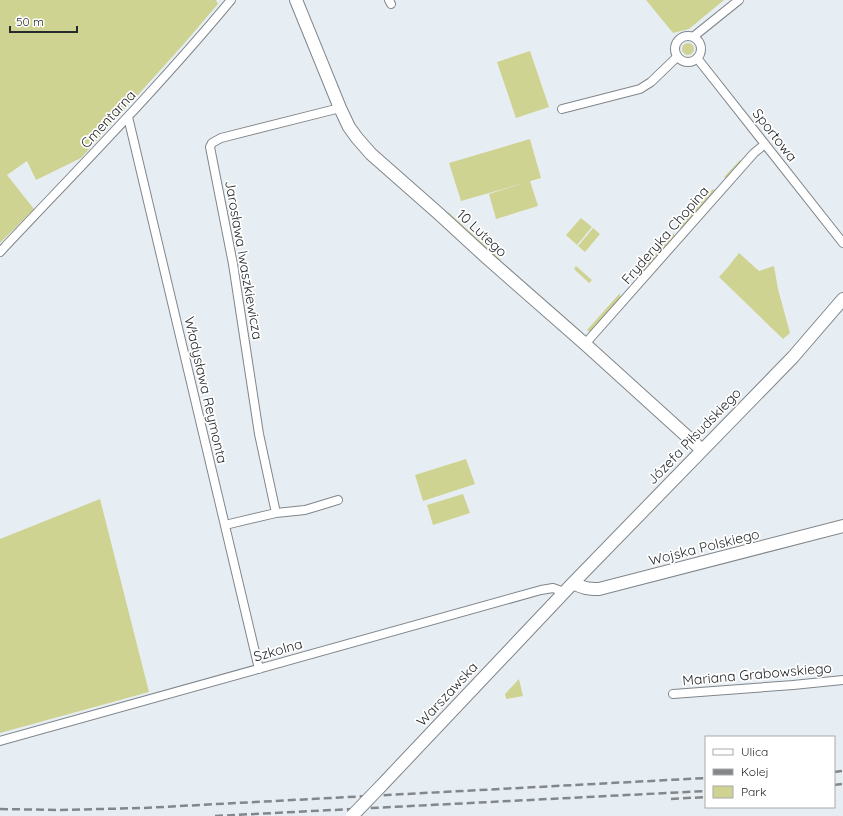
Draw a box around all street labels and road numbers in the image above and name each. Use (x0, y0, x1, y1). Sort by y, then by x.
street label: Cmentarna (76, 86, 140, 152)
street label: Sportowa (749, 105, 801, 165)
street label: Jarosława Iwaszkiewicza (221, 179, 267, 341)
street label: Fryderyka Chopina (617, 182, 713, 288)
street label: 10 Lutego (453, 205, 511, 261)
street label: Władysława Reymonta (180, 315, 232, 465)
street label: Józefa Piłsudskiego (643, 384, 745, 488)
street label: Wojska Polskiego (647, 525, 761, 569)
street label: Szkolna (251, 634, 305, 666)
street label: Warszawska (412, 658, 482, 730)
street label: Mariana Grabowskiego (682, 658, 832, 690)

